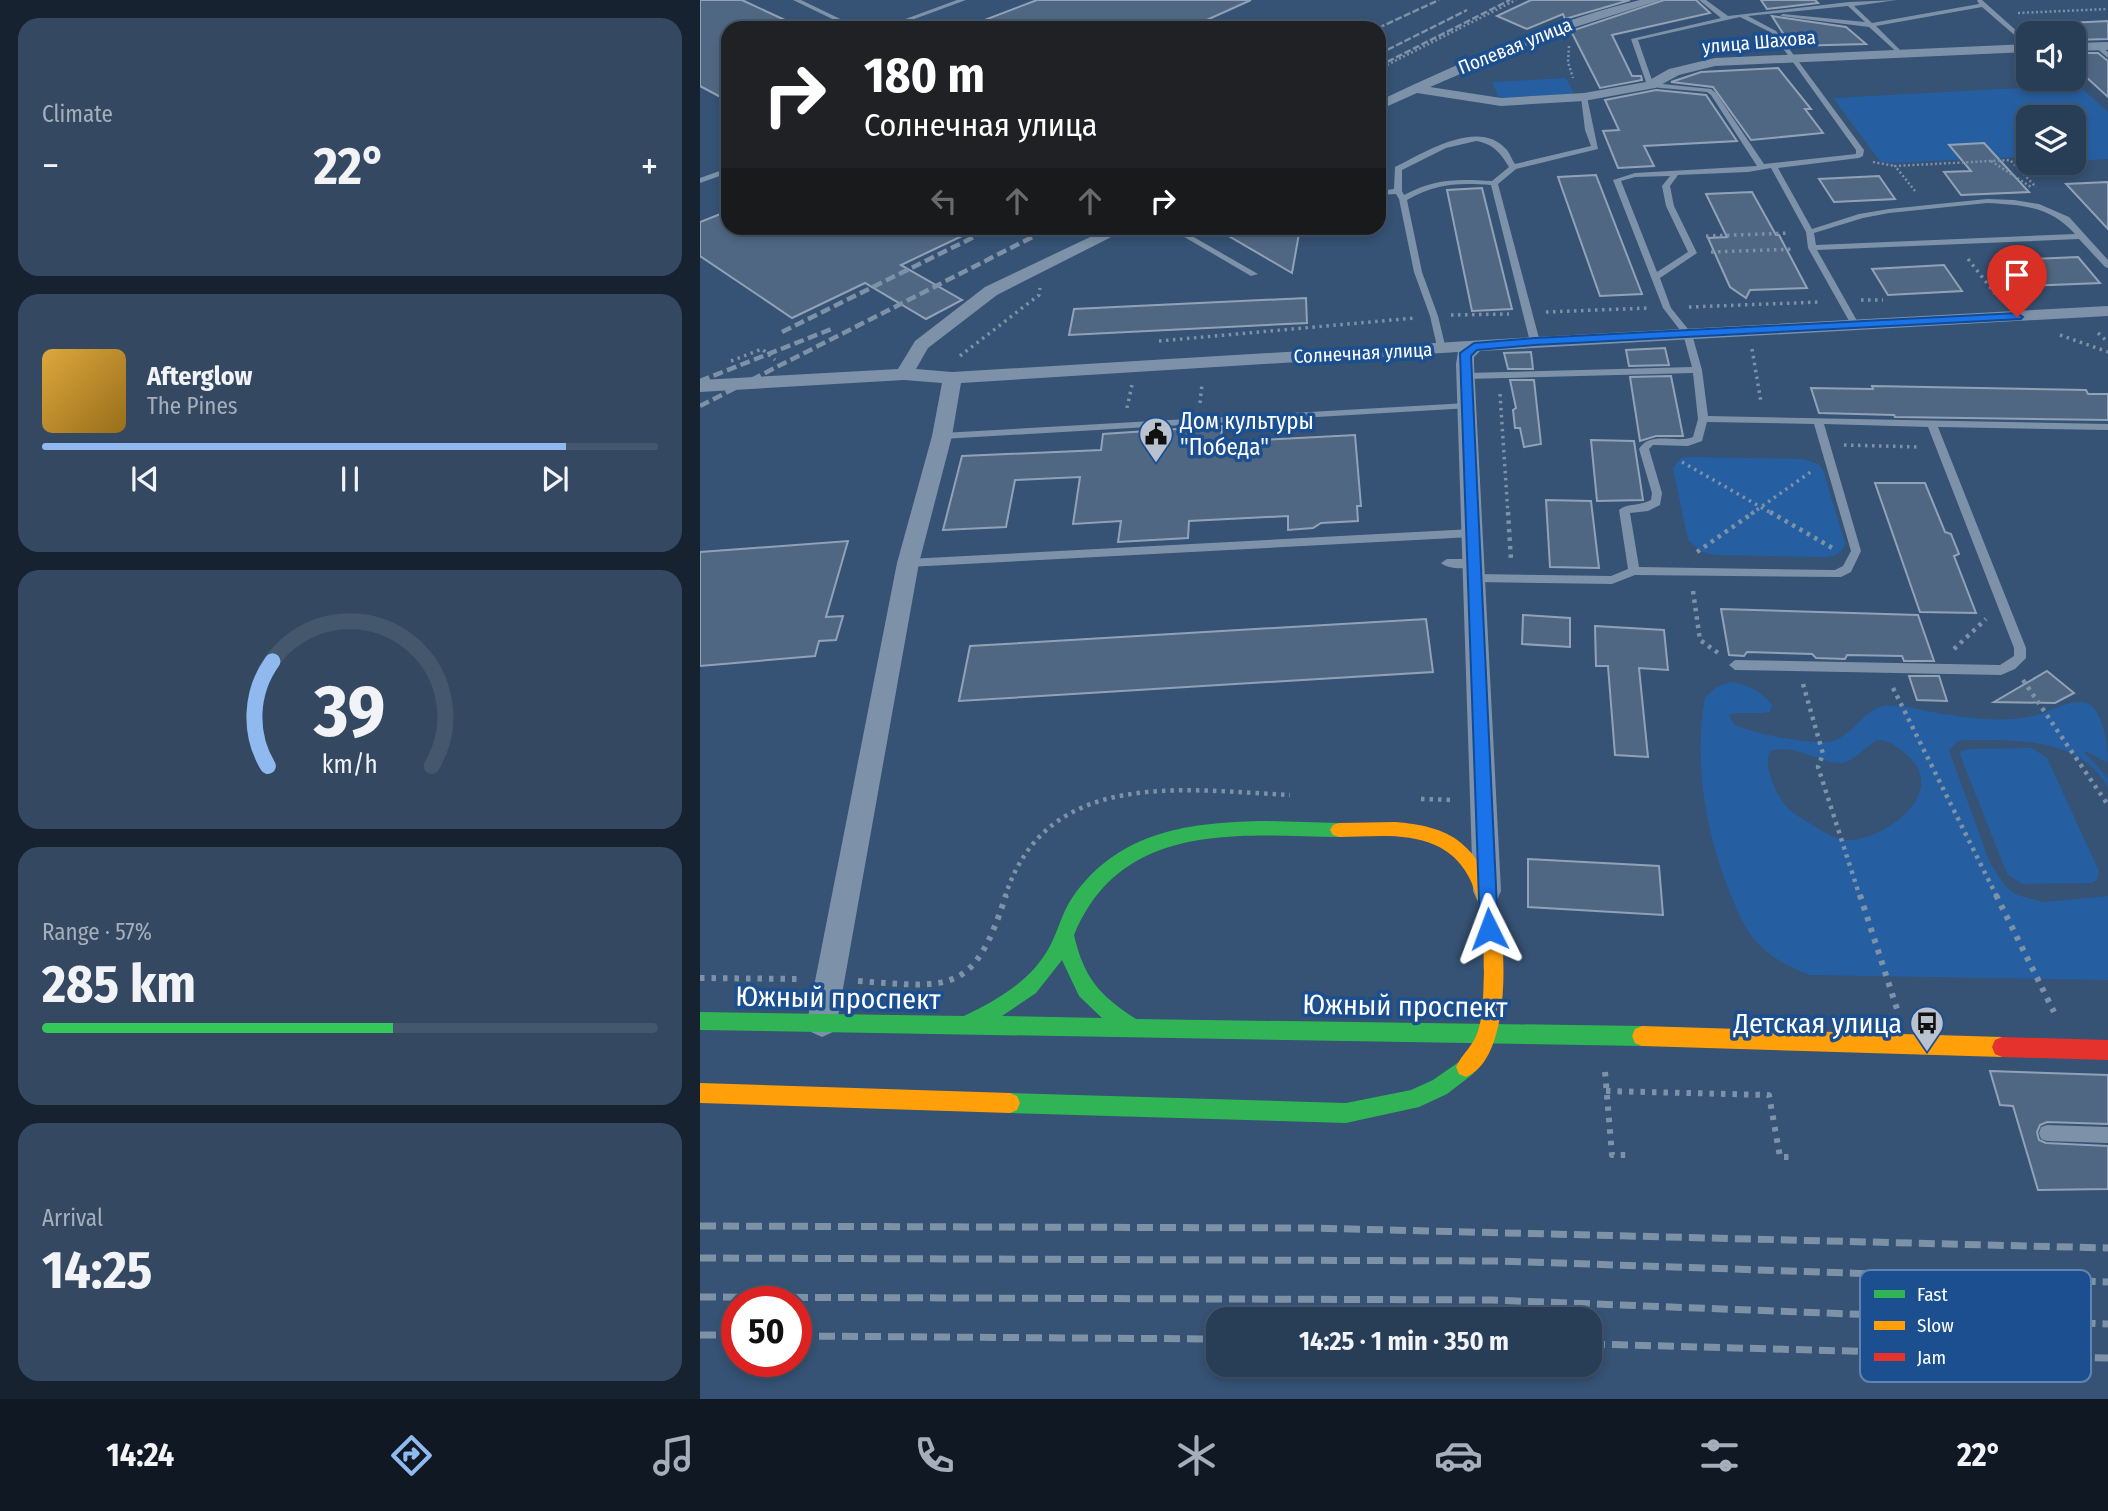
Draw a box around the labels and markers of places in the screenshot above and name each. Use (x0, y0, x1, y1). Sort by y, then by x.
pin (1987, 245, 2047, 317)
place label: Дом культуры "Победа" (1179, 407, 1314, 461)
public building icon: Дом культуры "Победа" (1137, 415, 1175, 464)
bus stop icon: Детская улица (1908, 1004, 1946, 1053)
place label: Детская улица (1733, 1007, 1902, 1040)

